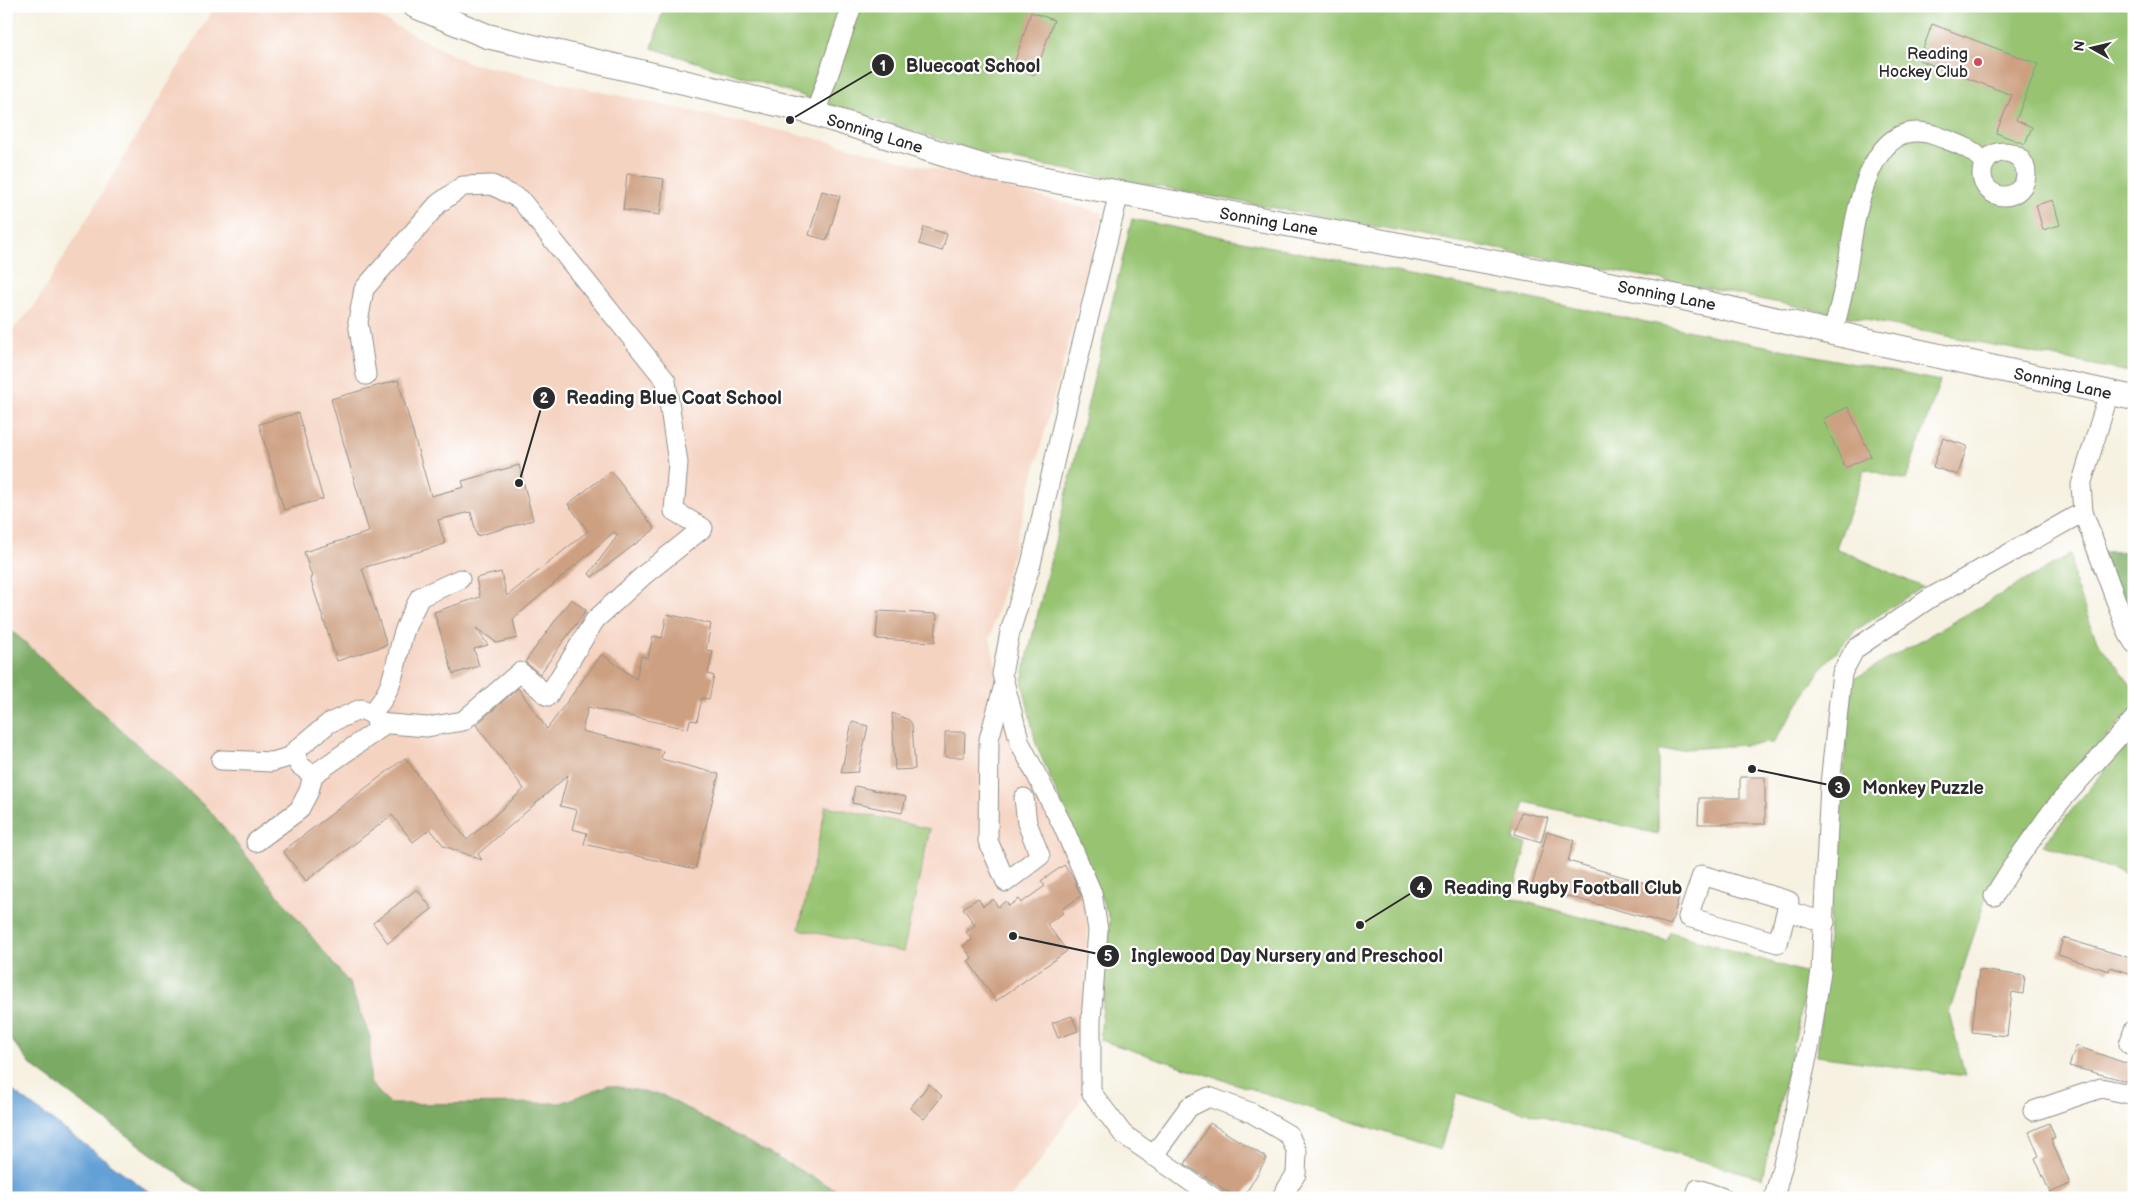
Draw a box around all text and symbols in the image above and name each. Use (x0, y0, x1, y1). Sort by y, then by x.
north arrow (2068, 22, 2118, 72)
text: N (2070, 40, 2089, 53)
place label: Reading Hockey Club (1878, 45, 1968, 82)
callout: Bluecoat School (870, 49, 1050, 82)
text: Bluecoat School (906, 56, 1040, 77)
marker: Reading Hockey Club (1972, 56, 1984, 68)
text: 1 (880, 57, 886, 76)
street label: Sonning Lane (824, 111, 925, 158)
street label: Sonning Lane (1218, 204, 1320, 241)
street label: Sonning Lane (1616, 278, 1718, 315)
street label: Sonning Lane (2012, 365, 2114, 404)
callout: Reading Blue Coat School (531, 381, 792, 414)
text: Reading Blue Coat School (566, 388, 782, 409)
text: 2 (540, 389, 549, 408)
callout: Monkey Puzzle (1827, 771, 1994, 804)
text: Monkey Puzzle (1862, 778, 1984, 799)
text: 3 (1835, 779, 1844, 798)
callout: Reading Rugby Football Club (1409, 871, 1693, 904)
text: Reading Rugby Football Club (1444, 878, 1683, 899)
text: 4 (1417, 879, 1426, 898)
callout: Inglewood Day Nursery and Preschool (1095, 940, 1453, 973)
text: Inglewood Day Nursery and Preschool (1131, 946, 1443, 967)
text: 5 (1104, 947, 1113, 966)

